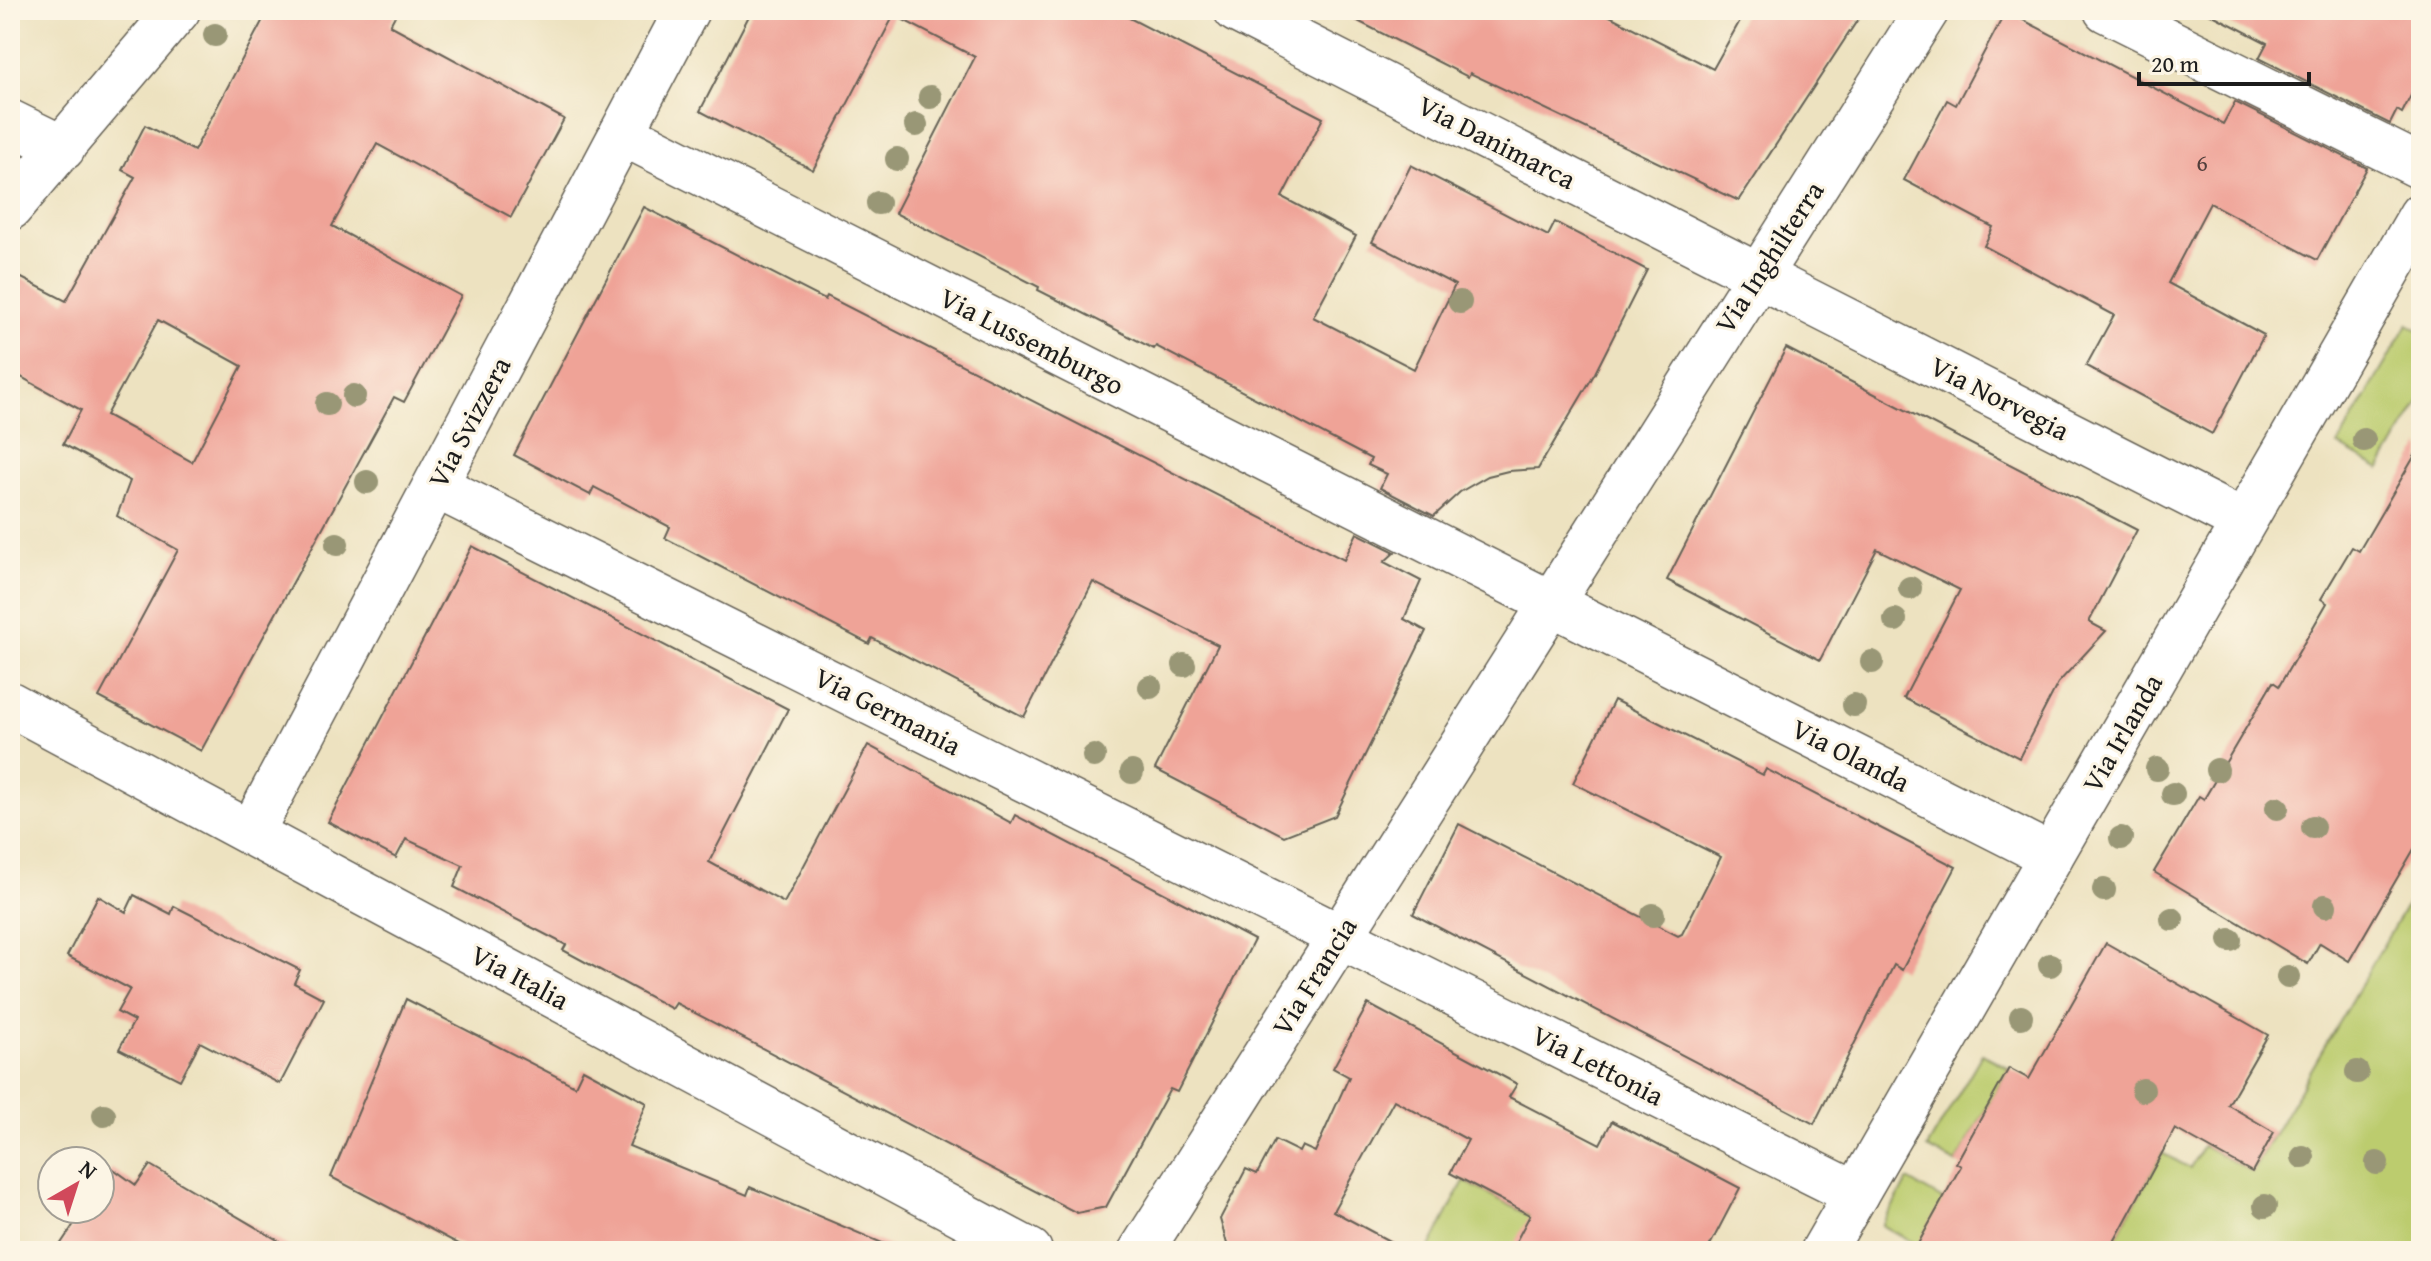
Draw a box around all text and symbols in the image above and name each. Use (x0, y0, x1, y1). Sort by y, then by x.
scale bar (2139, 36, 2309, 86)
text: 20 m (2151, 46, 2199, 81)
street label: Via Danimarca (1411, 84, 1584, 199)
house number: 6 (2196, 145, 2208, 180)
street label: Via Inghilterra (1704, 172, 1834, 341)
street label: Via Lussemburgo (933, 276, 1132, 405)
street label: Via Norvegia (1924, 345, 2078, 450)
street label: Via Svizzera (417, 348, 521, 495)
street label: Via Germania (808, 656, 969, 765)
street label: Via Irlanda (2071, 665, 2172, 800)
street label: Via Olanda (1785, 707, 1918, 802)
street label: Via Francia (1261, 908, 1367, 1043)
street label: Via Italia (464, 934, 577, 1020)
street label: Via Lettonia (1525, 1014, 1672, 1116)
north arrow (36, 1145, 116, 1225)
text: N (73, 1152, 105, 1187)

